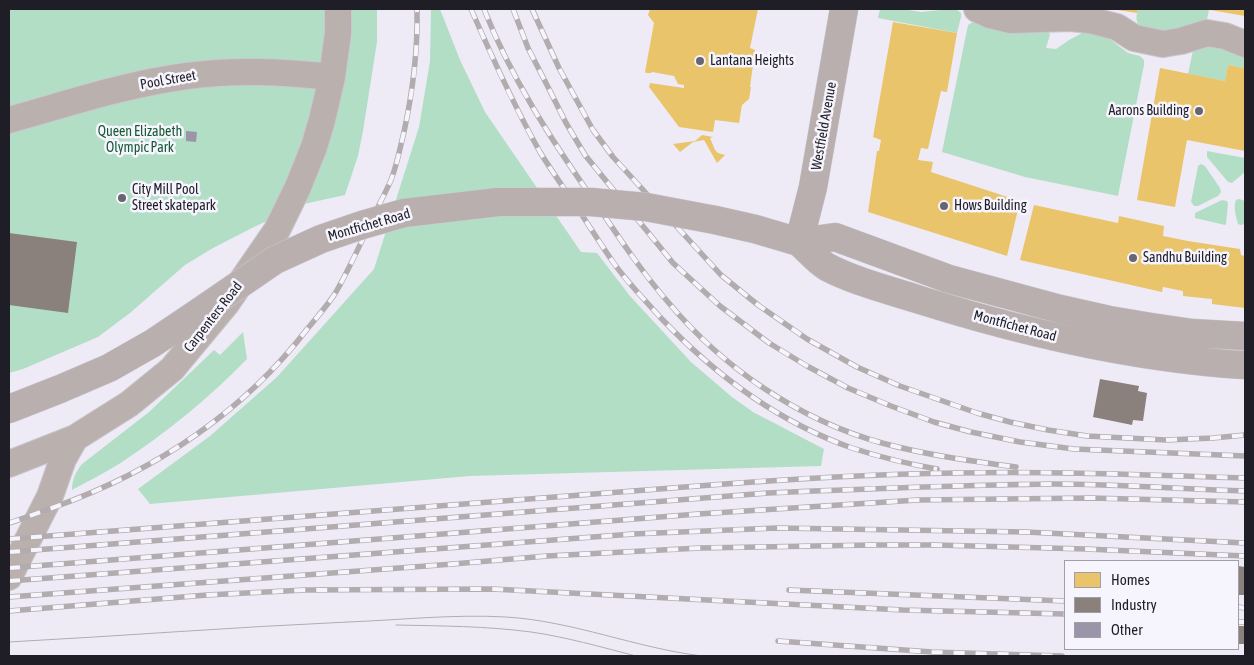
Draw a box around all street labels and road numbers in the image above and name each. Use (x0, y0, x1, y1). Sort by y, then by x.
street label: Pool Street (139, 67, 197, 93)
street label: Westfield Avenue (808, 81, 840, 171)
street label: Montfichet Road (326, 205, 412, 245)
street label: Carpenters Road (180, 278, 246, 356)
street label: Montfichet Road (972, 307, 1058, 345)

